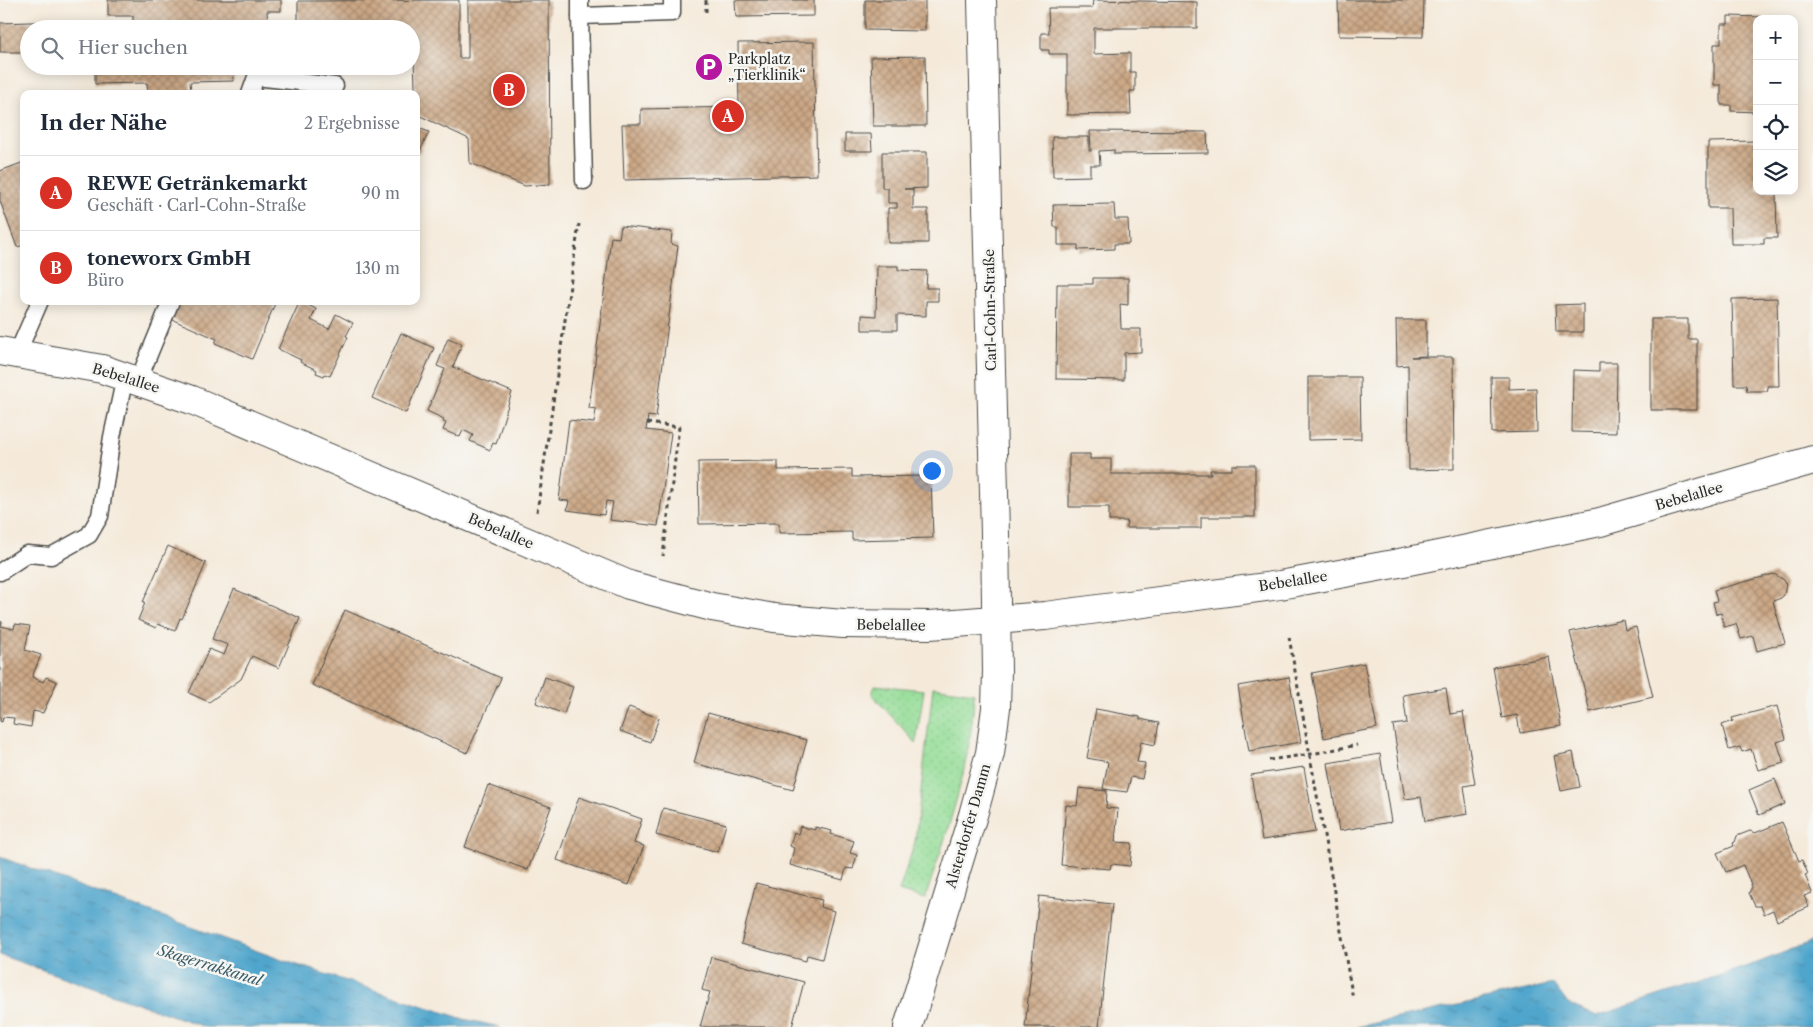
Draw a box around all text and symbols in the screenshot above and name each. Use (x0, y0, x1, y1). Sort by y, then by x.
map controls (1753, 15, 1798, 195)
button: + (1753, 15, 1798, 60)
search box (20, 20, 420, 75)
icon: search (38, 34, 66, 62)
text: Hier suchen (78, 36, 188, 59)
place label: Parkplatz „Tierklinik“ (728, 50, 806, 84)
parking icon: Parkplatz „Tierklinik“ (694, 52, 724, 82)
button: − (1753, 60, 1798, 105)
pin: B (493, 71, 525, 109)
pin: A (712, 97, 744, 135)
button: locate (1753, 105, 1798, 150)
text: In der Nähe (40, 110, 167, 135)
text: 2 Ergebnisse (304, 113, 400, 133)
button: layers (1753, 150, 1798, 195)
text: REWE Getränkemarkt (87, 172, 307, 195)
text: A (50, 183, 62, 203)
text: 90 m (361, 183, 400, 203)
text: Geschäft · Carl-Cohn-Straße (87, 195, 306, 215)
text: toneworx GmbH (87, 247, 251, 270)
street label: Carl-Cohn-Straße (980, 249, 1000, 371)
text: B (50, 258, 62, 278)
text: 130 m (355, 258, 400, 278)
text: Büro (87, 270, 124, 290)
street label: Bebelallee (90, 359, 162, 397)
your location (919, 458, 945, 484)
street label: Bebelallee (1653, 478, 1725, 514)
street label: Bebelallee (466, 509, 537, 553)
street label: Bebelallee (1257, 567, 1329, 595)
street label: Bebelallee (856, 615, 926, 635)
street label: Alsterdorfer Damm (941, 762, 994, 891)
water label: Skagerrakkanal (155, 940, 266, 990)

